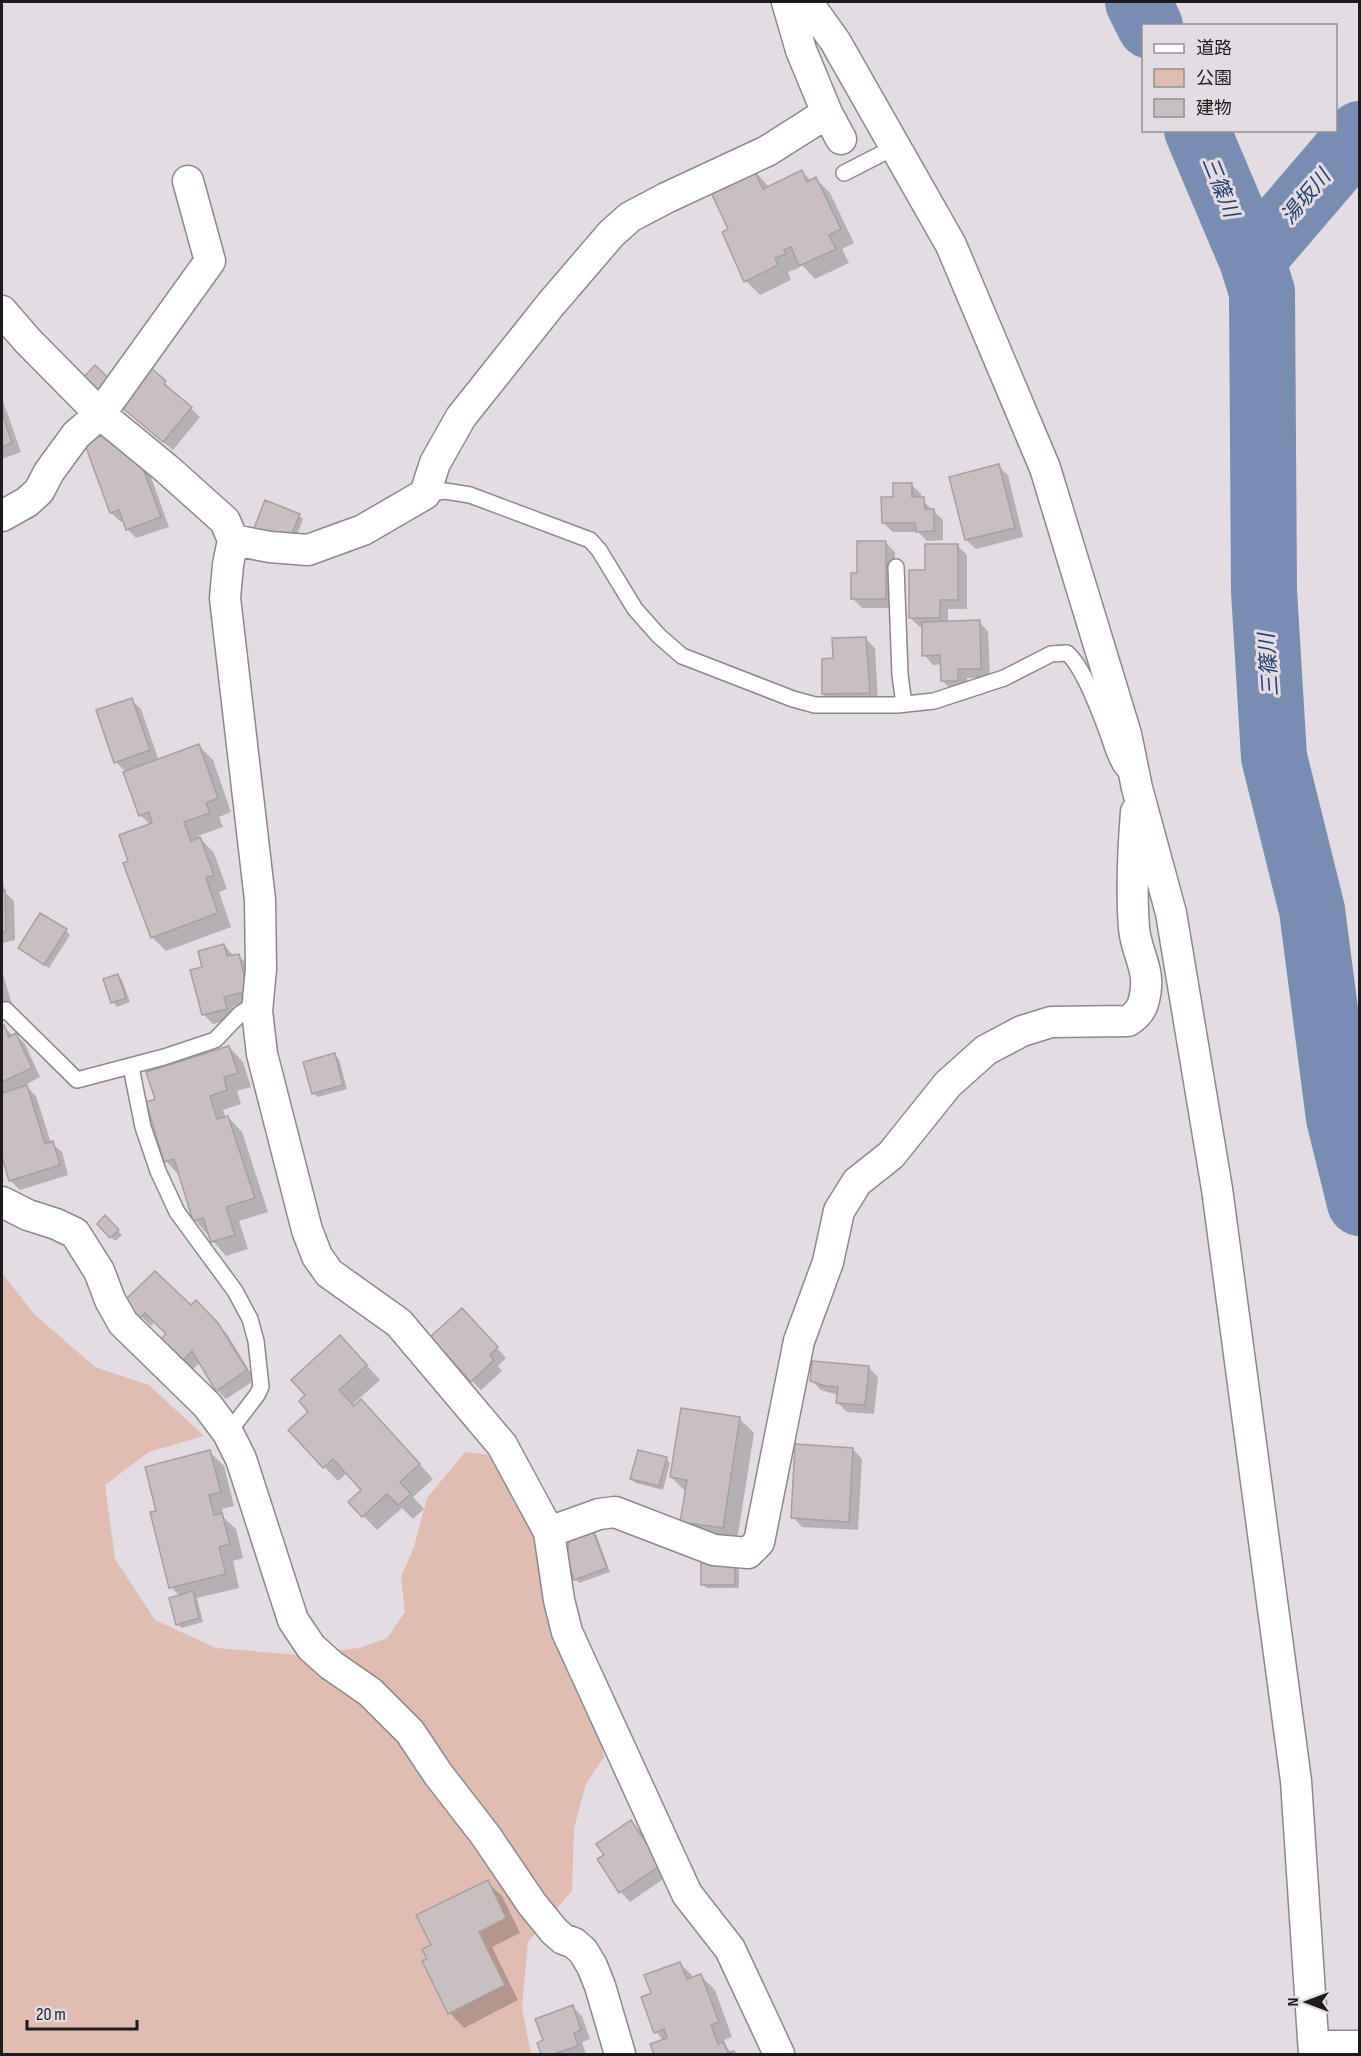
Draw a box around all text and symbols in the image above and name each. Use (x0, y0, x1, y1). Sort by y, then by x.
legend (1142, 24, 1337, 132)
text: 道路 (1196, 38, 1232, 59)
text: 公園 (1196, 68, 1232, 89)
text: 建物 (1196, 98, 1232, 119)
water label: 三篠川 (1197, 153, 1244, 223)
water label: 湯坂川 (1276, 163, 1337, 229)
water label: 三篠川 (1254, 631, 1284, 697)
north arrow (1277, 1972, 1337, 2032)
scale bar (27, 1993, 136, 2031)
text: N (1284, 1998, 1303, 2006)
text: 20 m (36, 2004, 66, 2025)

